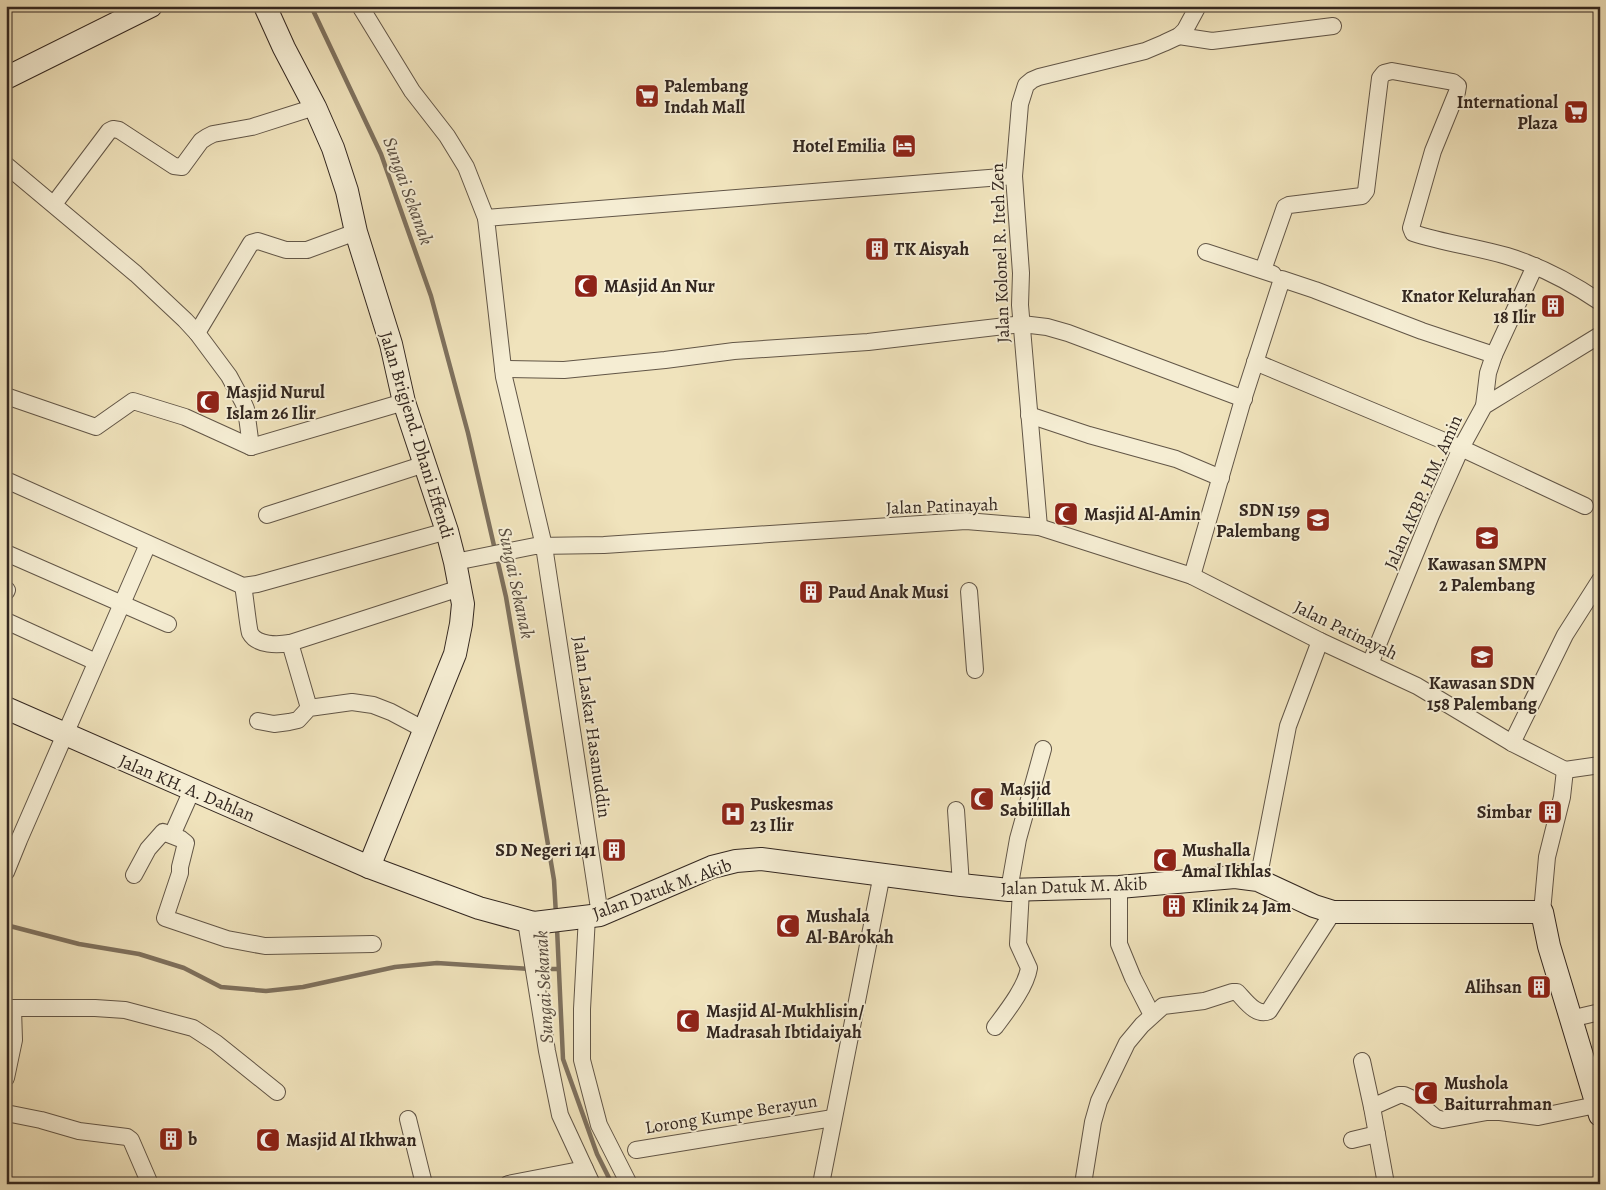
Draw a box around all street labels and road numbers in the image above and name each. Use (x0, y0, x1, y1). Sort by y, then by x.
street label: Jalan Kolonel R. Iteh Zen (985, 162, 1015, 343)
street label: Jalan Brigjend. Dhani Effendi (374, 328, 460, 542)
street label: Jalan AKBP. HM. Amin (1378, 411, 1468, 573)
street label: Jalan Patinayah (885, 492, 999, 520)
street label: Jalan Patinayah (1290, 595, 1402, 666)
street label: Jalan Laskar Hasanuddin (567, 635, 617, 820)
street label: Jalan KH. A. Dahlan (115, 749, 259, 828)
street label: Jalan Datuk M. Akib (589, 853, 735, 925)
street label: Jalan Datuk M. Akib (1000, 871, 1148, 901)
street label: Lorong Kumpe Berayun (643, 1089, 819, 1139)

